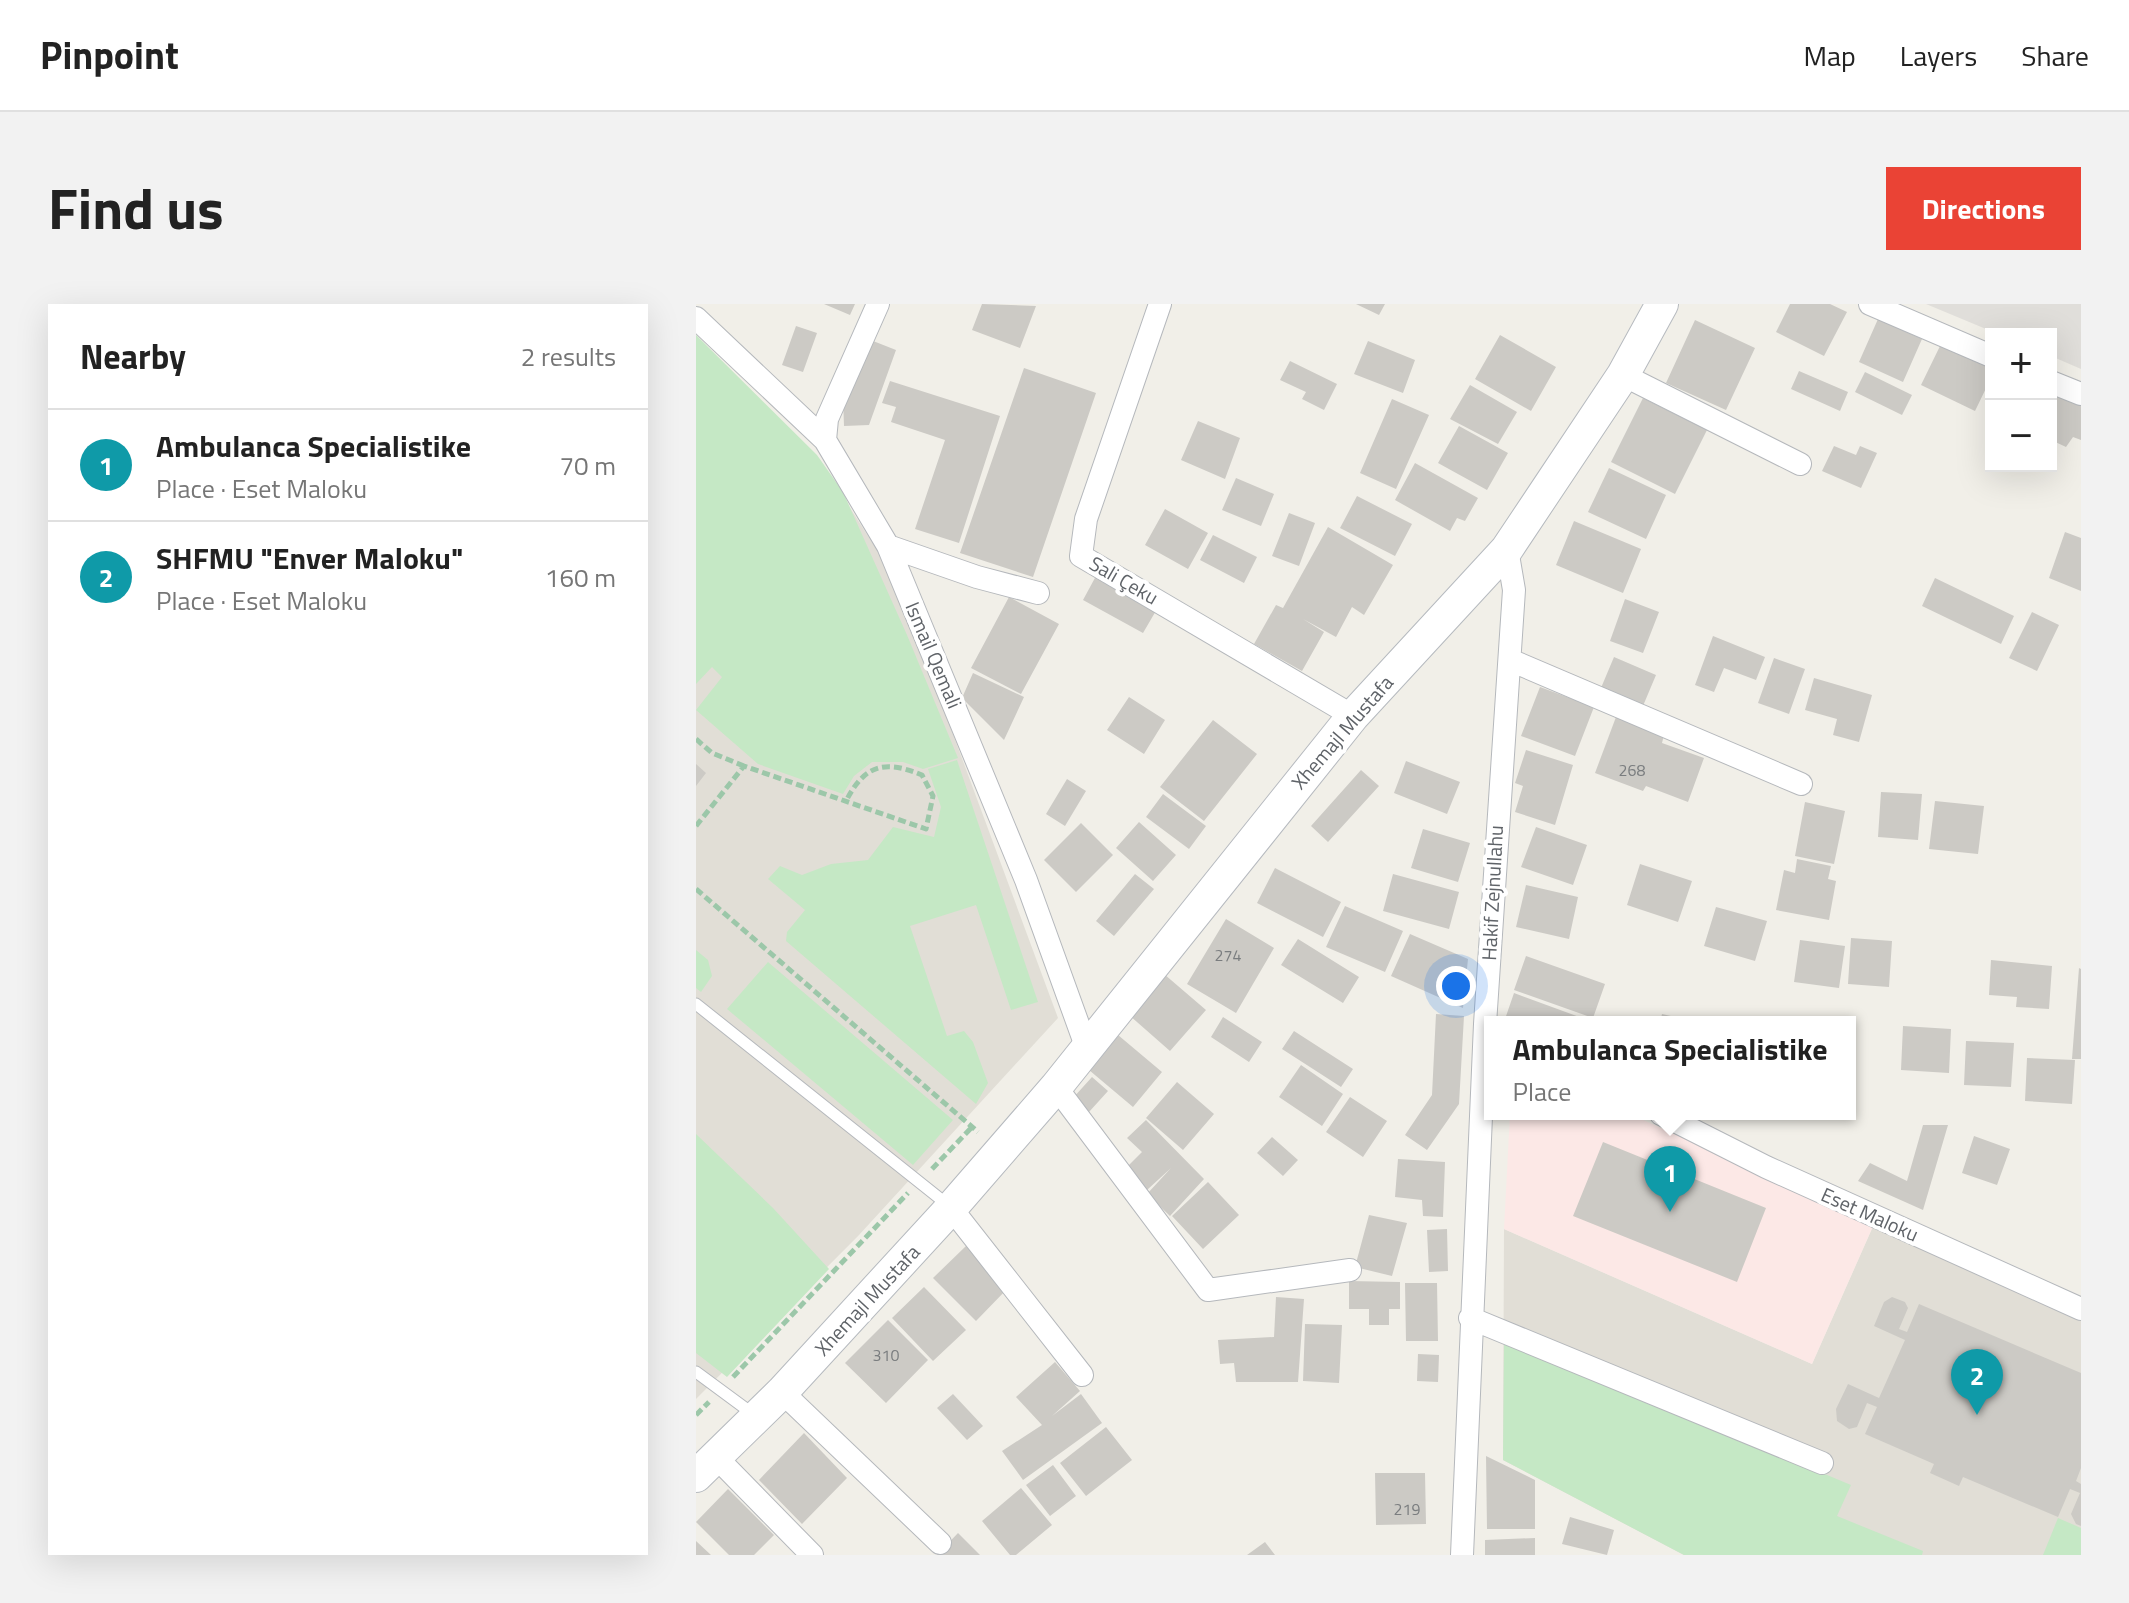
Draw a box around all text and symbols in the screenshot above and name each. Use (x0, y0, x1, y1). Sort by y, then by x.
text: Pinpoint (40, 26, 179, 84)
text: Map (1803, 34, 1856, 77)
text: Layers (1900, 34, 1977, 77)
text: Share (2021, 34, 2089, 77)
text: Find us (48, 166, 224, 251)
button: Directions (1886, 167, 2081, 250)
map controls (1985, 328, 2057, 472)
button: + (1985, 328, 2057, 400)
text: Nearby (80, 330, 186, 382)
text: 2 results (521, 337, 616, 376)
button: − (1985, 400, 2057, 472)
text: Ambulanca Specialistike (156, 423, 471, 469)
text: 1 (99, 446, 113, 485)
text: 70 m (559, 446, 616, 485)
text: Place · Eset Maloku (156, 469, 367, 508)
text: SHFMU "Enver Maloku" (156, 535, 463, 581)
street label: Sali Çeku (1084, 548, 1164, 612)
text: 2 (99, 558, 113, 597)
text: 160 m (545, 558, 616, 597)
text: Place · Eset Maloku (156, 581, 367, 620)
street label: Ismail Qemali (898, 597, 970, 713)
street label: Xhemajl Mustafa (1284, 668, 1400, 796)
house number: 268 (1619, 758, 1645, 782)
street label: Hakif Zejnullahu (1473, 825, 1511, 961)
house number: 274 (1215, 943, 1241, 967)
your location (1436, 966, 1476, 1006)
popup (1484, 1016, 1856, 1120)
text: Ambulanca Specialistike (1513, 1026, 1828, 1072)
text: Place (1513, 1072, 1571, 1111)
pin: 1 (1644, 1146, 1696, 1212)
street label: Eset Maloku (1816, 1179, 1924, 1249)
street label: Xhemajl Mustafa (807, 1237, 927, 1363)
house number: 310 (873, 1343, 899, 1367)
pin: 2 (1951, 1349, 2003, 1415)
house number: 219 (1394, 1497, 1420, 1521)

